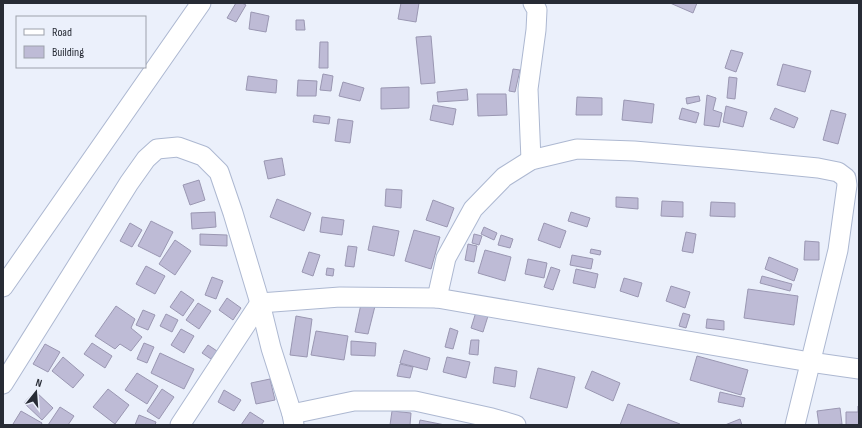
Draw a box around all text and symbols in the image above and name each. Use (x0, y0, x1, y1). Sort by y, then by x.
legend (16, 16, 146, 68)
text: Road (52, 25, 72, 40)
text: Building (52, 45, 84, 60)
north arrow (16, 372, 56, 412)
text: N (34, 376, 44, 390)

